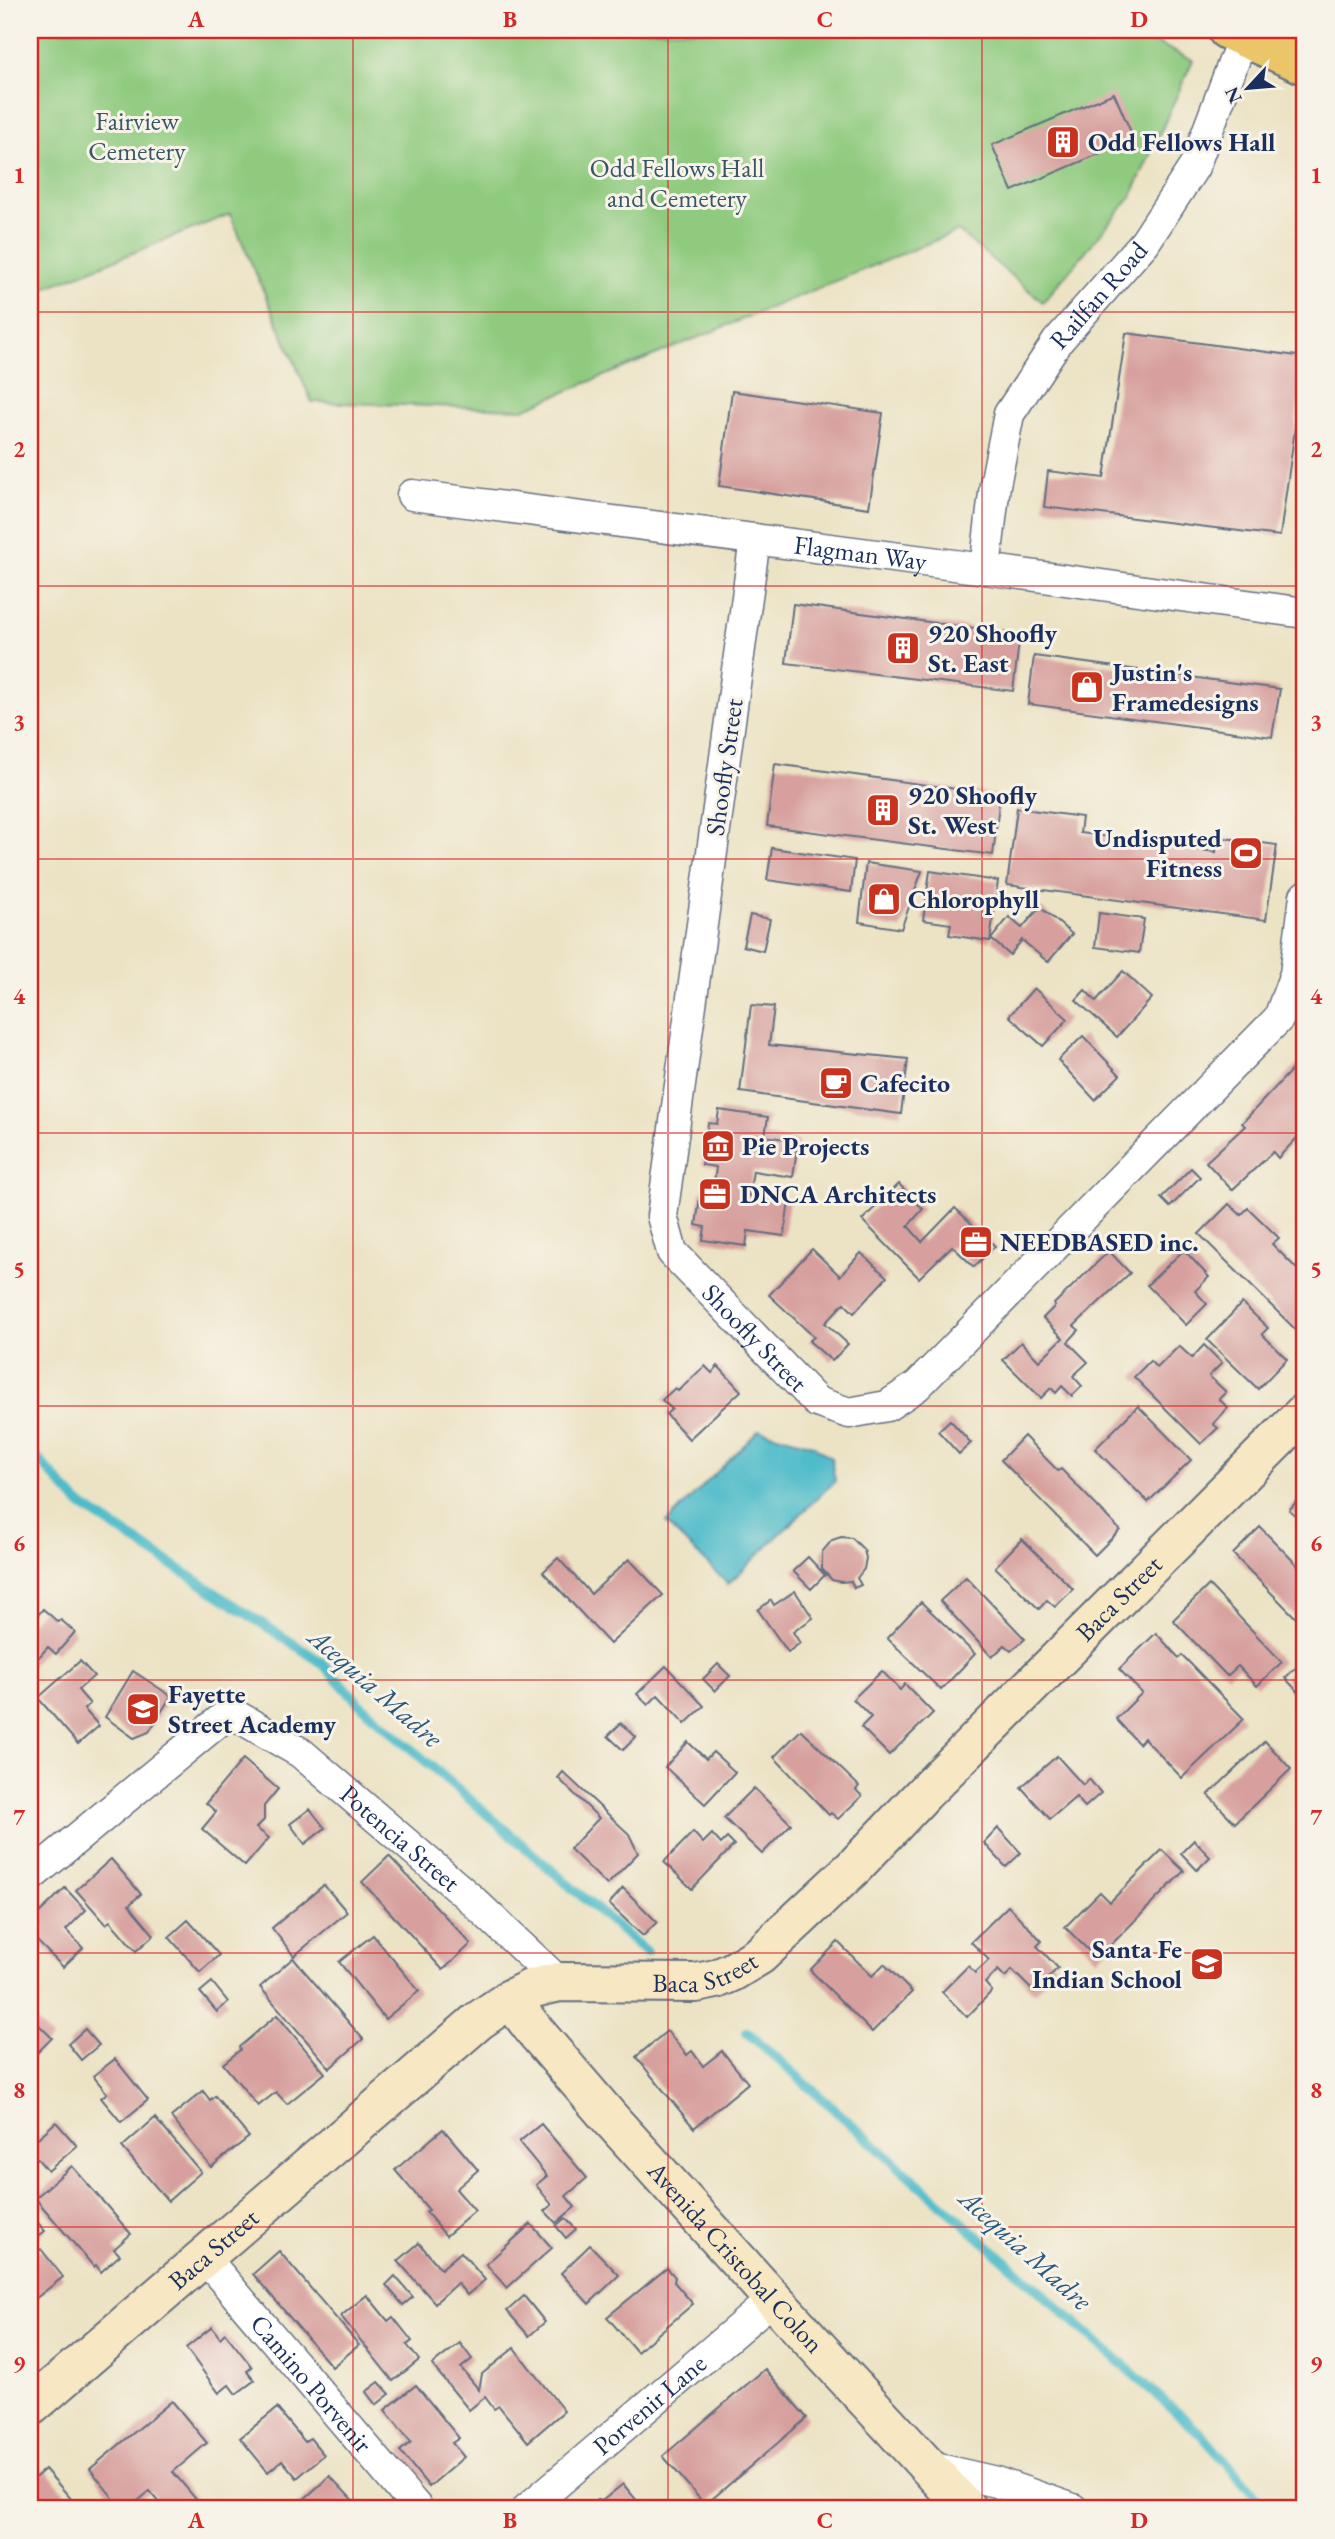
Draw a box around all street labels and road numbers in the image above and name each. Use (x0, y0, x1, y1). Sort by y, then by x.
street label: Railfan Road (1042, 233, 1156, 356)
street label: Flagman Way (792, 527, 929, 578)
street label: Shoofly Street (698, 696, 750, 838)
street label: Shoofly Street (695, 1276, 815, 1399)
street label: Baca Street (1068, 1548, 1169, 1649)
street label: Potencia Street (333, 1777, 467, 1899)
street label: Baca Street (652, 1943, 764, 2000)
street label: Avenida Cristobal Colon (639, 2153, 832, 2360)
street label: Baca Street (161, 2201, 266, 2297)
street label: Camino Porvenir (243, 2307, 380, 2460)
street label: Porvenir Lane (586, 2346, 713, 2463)

